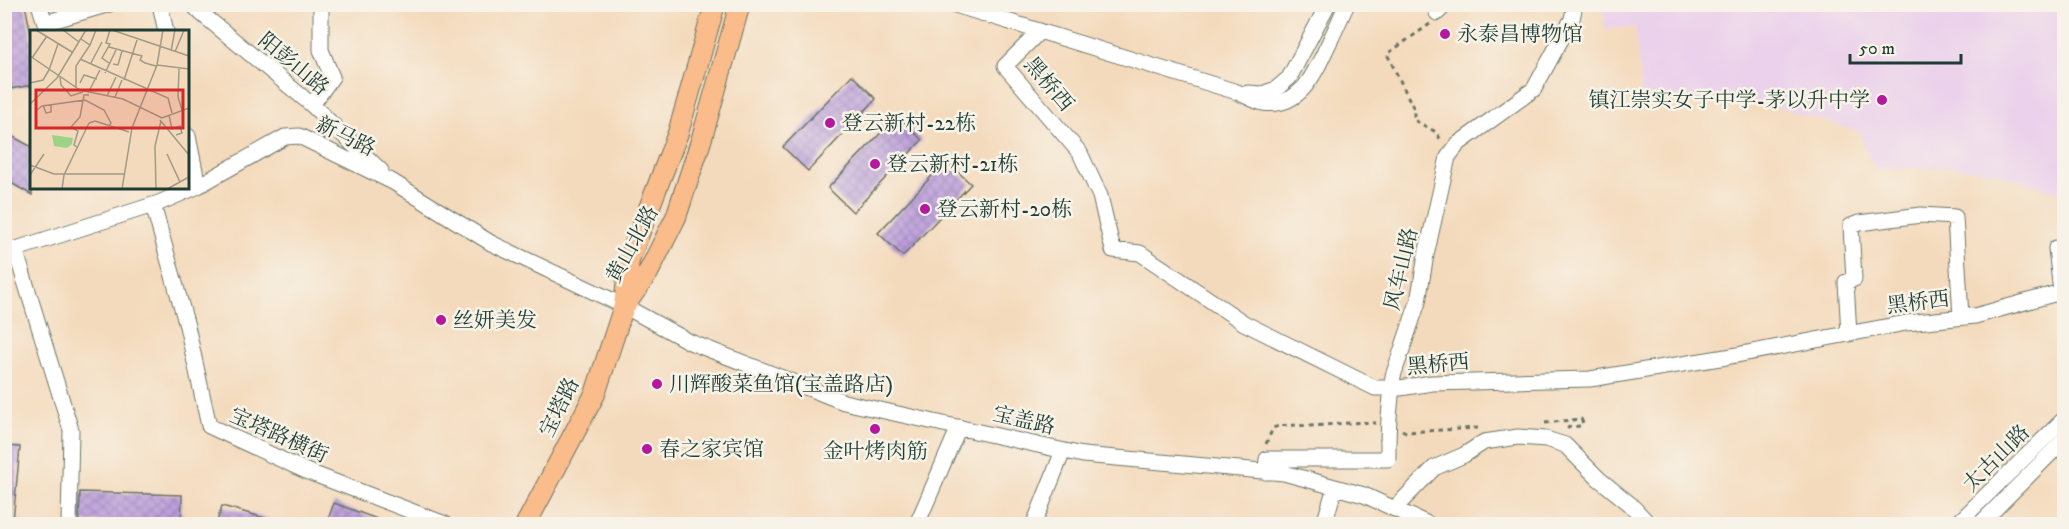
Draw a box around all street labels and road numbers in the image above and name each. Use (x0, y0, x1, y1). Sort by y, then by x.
street label: 阳彭山路 (253, 28, 334, 102)
street label: 黑桥西 (1018, 52, 1078, 117)
street label: 新马路 (312, 111, 380, 162)
street label: 黄山北路 (601, 201, 665, 288)
street label: 风车山路 (1380, 225, 1424, 313)
street label: 黑桥西 (1885, 286, 1951, 320)
street label: 黑桥西 (1406, 349, 1471, 381)
street label: 宝塔路 (534, 373, 585, 441)
street label: 宝盖路 (990, 401, 1057, 441)
street label: 宝塔路横街 (225, 403, 332, 469)
street label: 太古山路 (1958, 420, 2036, 498)

